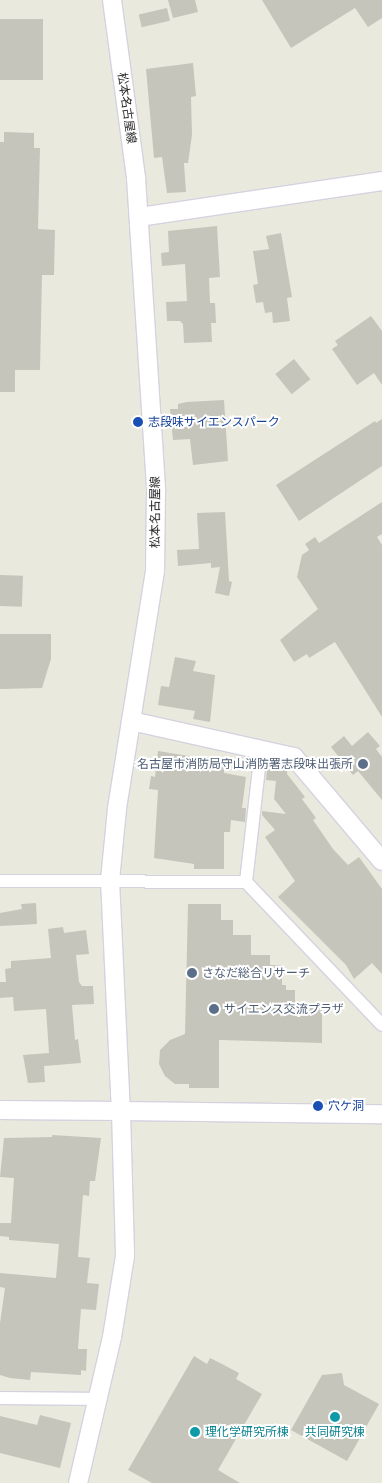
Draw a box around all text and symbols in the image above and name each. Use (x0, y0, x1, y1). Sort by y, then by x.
street label: 松本名古屋線 (115, 71, 139, 145)
place label: 志段味サイエンスパーク (148, 415, 280, 429)
marker: 志段味サイエンスパーク (132, 416, 144, 428)
street label: 松本名古屋線 (148, 476, 162, 548)
place label: 名古屋市消防局守山消防署志段味出張所 (137, 757, 353, 771)
marker: 名古屋市消防局守山消防署志段味出張所 (357, 758, 369, 770)
place label: さなだ総合リサーチ (202, 966, 310, 980)
marker: さなだ総合リサーチ (186, 967, 198, 979)
place label: サイエンス交流プラザ (224, 1002, 344, 1016)
marker: サイエンス交流プラザ (208, 1003, 220, 1015)
place label: 穴ケ洞 (328, 1099, 364, 1113)
marker: 穴ケ洞 (312, 1100, 324, 1112)
marker: 共同研究棟 (329, 1411, 341, 1423)
place label: 理化学研究所棟 (205, 1425, 289, 1439)
place label: 共同研究棟 (305, 1425, 365, 1439)
marker: 理化学研究所棟 (189, 1426, 201, 1438)

